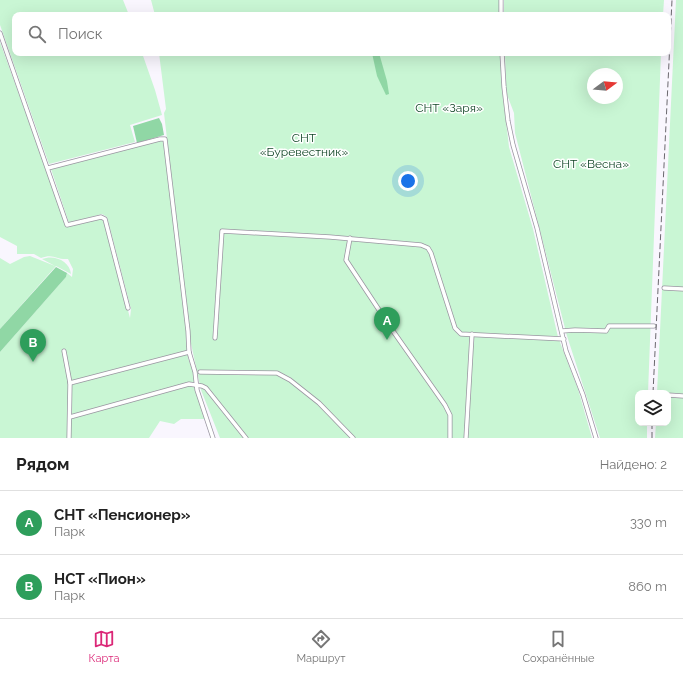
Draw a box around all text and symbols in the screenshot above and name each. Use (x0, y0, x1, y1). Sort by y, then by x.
search box (12, 12, 671, 56)
icon: search (26, 23, 48, 45)
text: Поиск (58, 25, 103, 43)
north arrow (587, 68, 623, 104)
park label: СНТ «Заря» (415, 101, 483, 115)
park label: СНТ «Буревестник» (260, 131, 348, 159)
park label: СНТ «Весна» (553, 157, 629, 171)
your location (398, 171, 418, 191)
pin: A (374, 307, 400, 340)
pin: B (20, 329, 46, 362)
map controls (635, 390, 671, 426)
button: layers (635, 390, 671, 426)
text: Рядом (16, 454, 69, 474)
text: Найдено: 2 (600, 457, 667, 472)
text: СНТ «Пенсионер» (54, 506, 191, 524)
text: A (25, 515, 33, 530)
text: 330 m (630, 515, 667, 530)
text: Парк (54, 524, 85, 539)
text: НСТ «Пион» (54, 570, 146, 588)
text: B (25, 579, 33, 594)
text: 860 m (628, 579, 667, 594)
text: Парк (54, 588, 85, 603)
tab: Карта (89, 628, 119, 665)
tab: Маршрут (296, 628, 345, 665)
tab: Сохранённые (522, 628, 594, 665)

